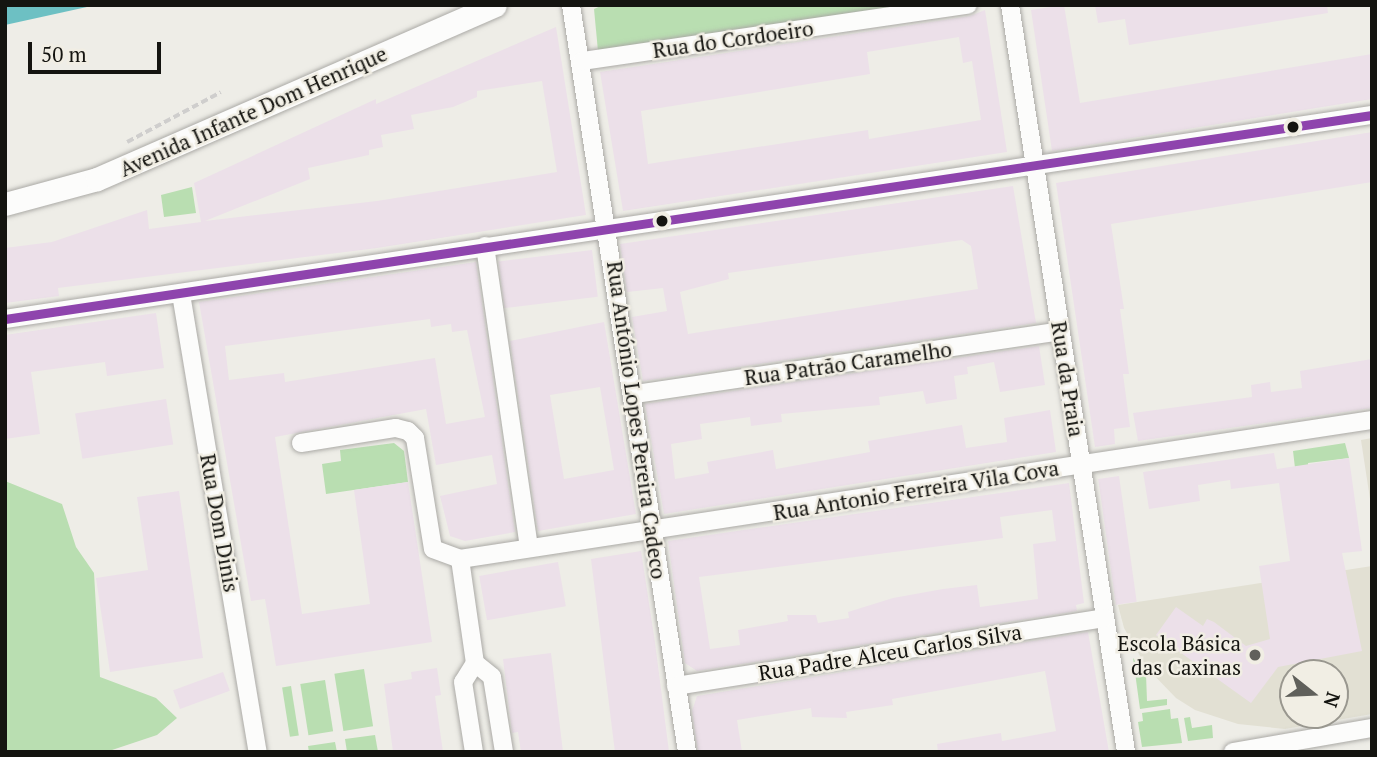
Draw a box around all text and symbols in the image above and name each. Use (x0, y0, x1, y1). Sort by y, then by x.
street label: Rua do Cordoeiro (651, 15, 815, 63)
scale bar (32, 28, 164, 72)
text: 50 m (41, 40, 87, 68)
street label: Avenida Infante Dom Henrique (115, 41, 391, 181)
unlabelled marker (1286, 120, 1300, 134)
unlabelled marker (655, 214, 669, 228)
street label: Rua António Lopes Pereira Cadeco (602, 259, 672, 581)
street label: Rua da Praia (1046, 319, 1090, 439)
street label: Rua Patrão Caramelho (743, 336, 953, 390)
street label: Rua Dom Dinis (195, 452, 245, 594)
street label: Rua Antonio Ferreira Vila Cova (771, 455, 1061, 525)
street label: Rua Padre Alceu Carlos Silva (756, 619, 1024, 685)
place label: Escola Básica das Caxinas (1117, 630, 1241, 680)
marker: Escola Básica das Caxinas (1247, 647, 1263, 663)
north arrow (1279, 659, 1349, 729)
text: N (1318, 689, 1347, 711)

